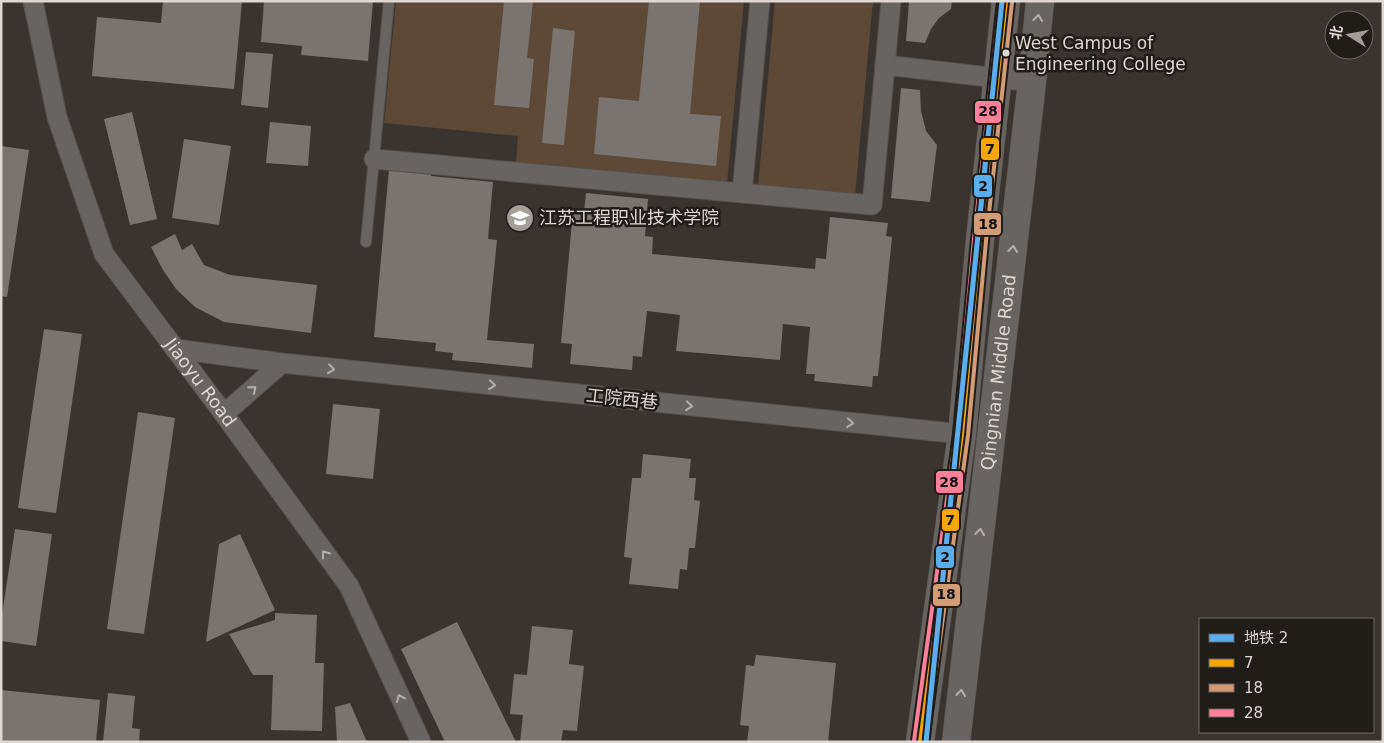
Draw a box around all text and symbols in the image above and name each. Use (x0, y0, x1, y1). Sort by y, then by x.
north arrow (1324, 10, 1374, 60)
one-way arrow (1032, 13, 1043, 21)
text: 北 (1327, 24, 1345, 41)
place label: West Campus of Engineering College (1015, 33, 1186, 74)
marker: West Campus of Engineering College (1001, 48, 1011, 58)
line badge: 28 (974, 100, 1002, 124)
text: 28 (978, 103, 998, 119)
line badge: 7 (980, 137, 1000, 161)
text: 7 (985, 141, 995, 157)
line badge: 2 (973, 174, 993, 198)
text: 2 (978, 178, 988, 194)
school or university icon: 江苏工程职业技术学院 (505, 203, 535, 233)
place label: 江苏工程职业技术学院 (539, 207, 719, 228)
line badge: 18 (973, 212, 1002, 236)
text: 18 (978, 216, 998, 232)
one-way arrow (1007, 244, 1018, 252)
street label: Qingnian Middle Road (976, 273, 1020, 471)
street label: Jiaoyu Road (160, 333, 241, 431)
one-way arrow (327, 363, 335, 374)
one-way arrow (488, 380, 496, 391)
street label: 工院西巷 (585, 384, 659, 413)
one-way arrow (247, 385, 256, 394)
one-way arrow (685, 400, 693, 411)
one-way arrow (846, 417, 854, 428)
line badge: 28 (935, 470, 964, 494)
text: 28 (939, 474, 959, 490)
line badge: 7 (941, 508, 960, 532)
text: 7 (945, 512, 955, 528)
one-way arrow (974, 528, 985, 536)
line badge: 2 (935, 545, 955, 569)
text: 2 (940, 549, 950, 565)
one-way arrow (323, 551, 331, 560)
line badge: 18 (932, 583, 961, 607)
text: 18 (936, 586, 956, 602)
legend (1199, 618, 1374, 733)
text: 地铁 2 (1244, 629, 1288, 647)
text: 7 (1244, 654, 1254, 672)
text: 18 (1244, 679, 1263, 697)
one-way arrow (955, 689, 966, 697)
one-way arrow (397, 694, 407, 703)
text: 28 (1244, 704, 1263, 722)

